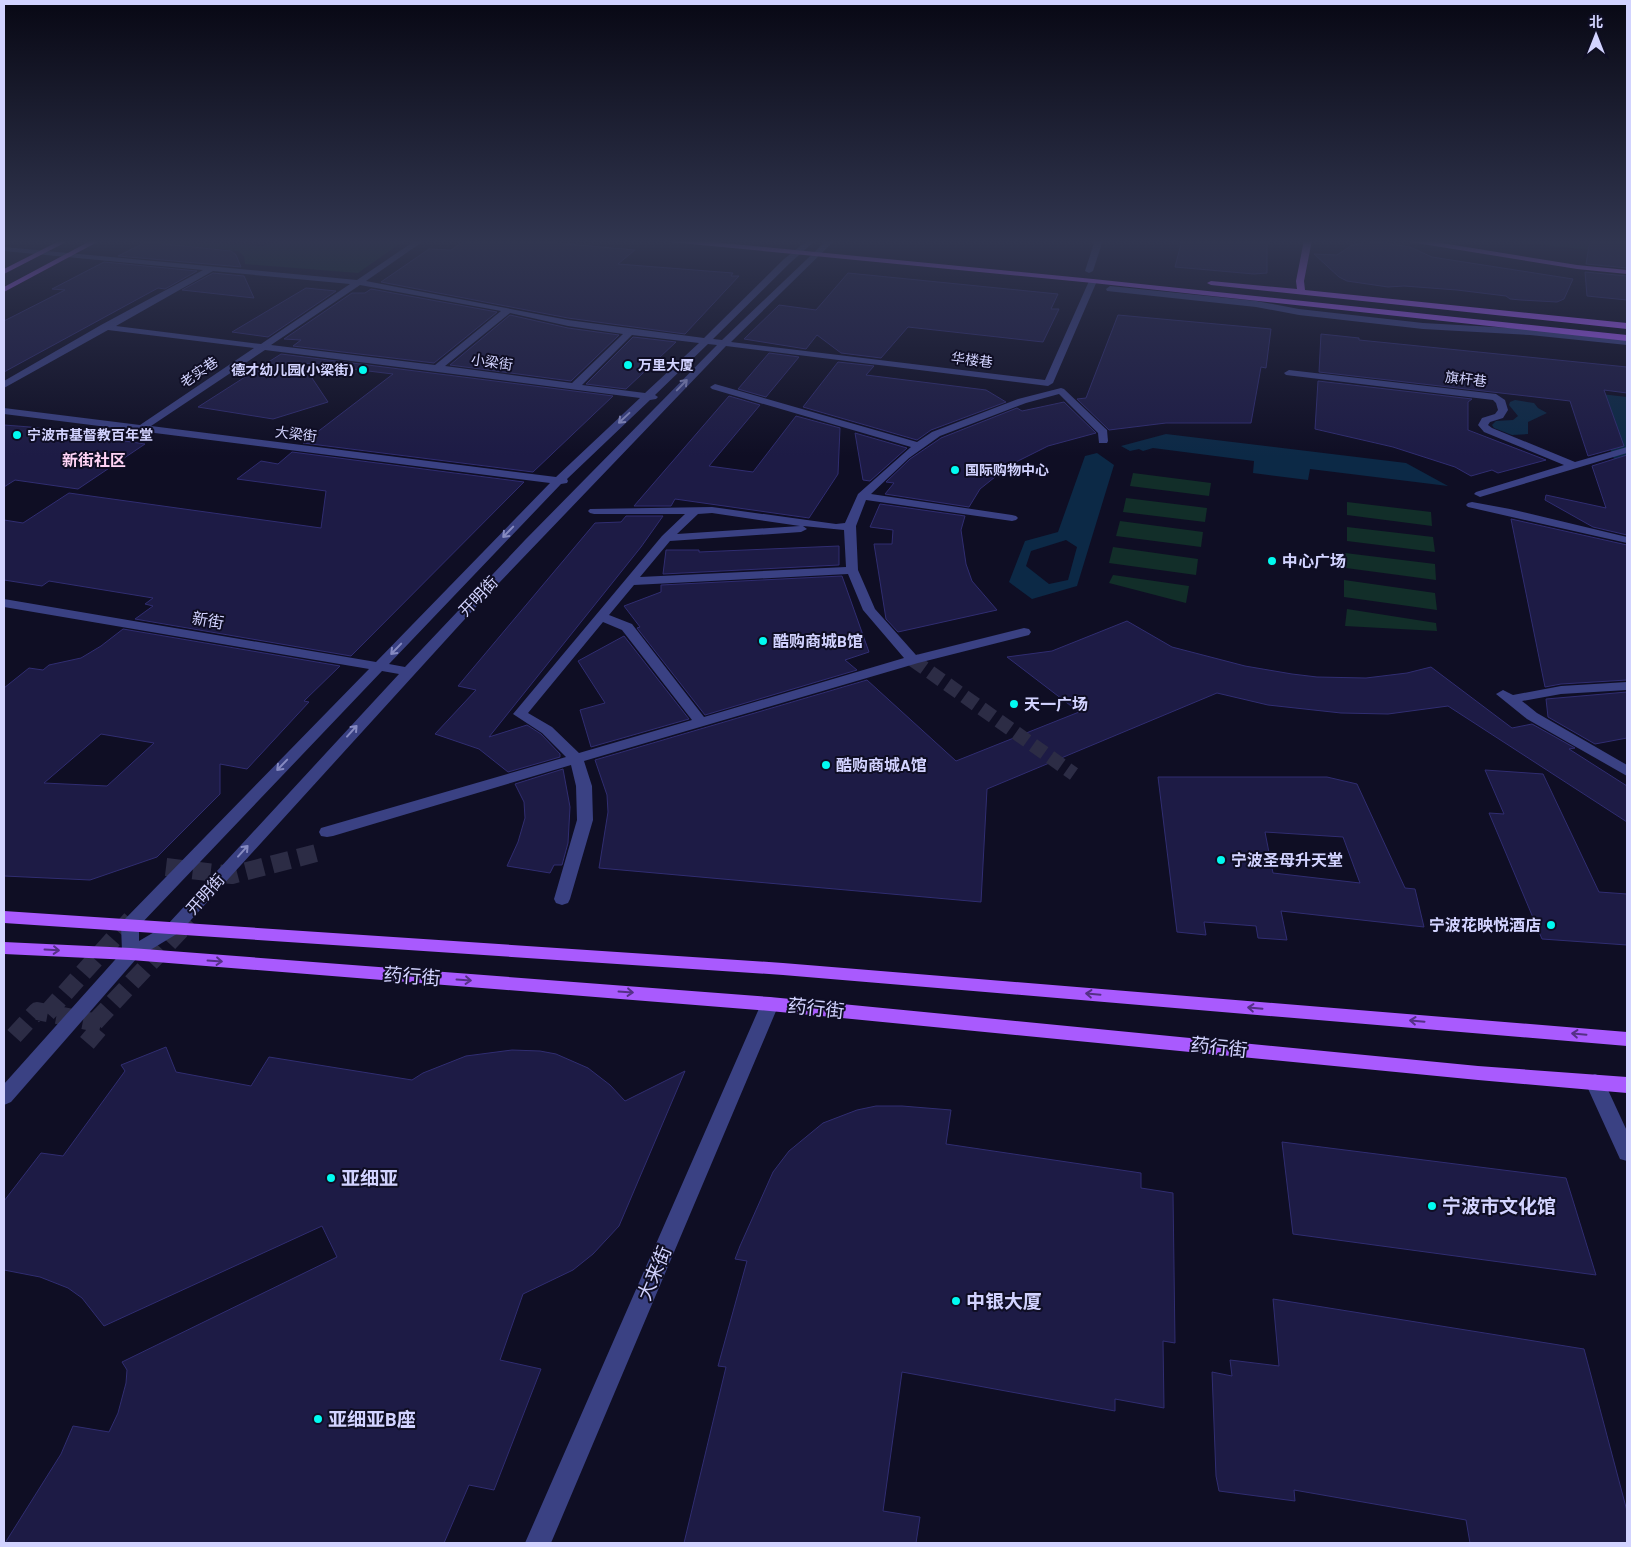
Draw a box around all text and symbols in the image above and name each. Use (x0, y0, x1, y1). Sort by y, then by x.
north arrow (1571, 10, 1621, 60)
text: 北 (1589, 13, 1603, 30)
street label: 华楼巷 (950, 349, 994, 370)
street label: 小梁街 (470, 350, 514, 373)
street label: 老实巷 (177, 353, 221, 390)
place label: 万里大厦 (638, 356, 694, 373)
marker: 万里大厦 (622, 359, 634, 371)
place label: 德才幼儿园(小梁街) (231, 361, 353, 378)
marker: 德才幼儿园(小梁街) (357, 364, 369, 376)
street label: 旗杆巷 (1444, 368, 1488, 389)
one-way arrow (676, 380, 688, 392)
one-way arrow (618, 412, 631, 424)
street label: 大梁街 (274, 423, 318, 444)
place label: 宁波市基督教百年堂 (27, 426, 153, 443)
marker: 宁波市基督教百年堂 (11, 429, 23, 441)
district label: 新街社区 (62, 450, 126, 469)
place label: 国际购物中心 (965, 461, 1049, 478)
marker: 国际购物中心 (949, 464, 961, 476)
one-way arrow (502, 525, 514, 538)
place label: 中心广场 (1282, 551, 1346, 570)
marker: 中心广场 (1266, 555, 1278, 567)
street label: 开明街 (454, 572, 501, 620)
street label: 新街 (191, 607, 226, 632)
place label: 酷购商城B馆 (773, 631, 863, 650)
marker: 酷购商城B馆 (757, 635, 769, 647)
one-way arrow (390, 642, 402, 655)
place label: 天一广场 (1024, 694, 1088, 713)
marker: 天一广场 (1008, 698, 1020, 710)
one-way arrow (347, 724, 358, 737)
place label: 酷购商城A馆 (836, 755, 927, 774)
one-way arrow (276, 759, 288, 771)
marker: 酷购商城A馆 (820, 759, 832, 771)
one-way arrow (237, 845, 249, 857)
place label: 宁波圣母升天堂 (1231, 850, 1343, 869)
marker: 宁波圣母升天堂 (1215, 854, 1227, 866)
street label: 开明街 (182, 869, 228, 918)
place label: 宁波花映悦酒店 (1429, 915, 1541, 934)
marker: 宁波花映悦酒店 (1545, 919, 1557, 931)
one-way arrow (44, 946, 60, 955)
one-way arrow (206, 956, 222, 965)
street label: 药行街 (383, 962, 441, 989)
one-way arrow (456, 975, 472, 985)
one-way arrow (618, 988, 634, 997)
one-way arrow (1085, 990, 1101, 999)
street label: 药行街 (786, 993, 846, 1022)
one-way arrow (1247, 1003, 1263, 1013)
one-way arrow (1409, 1017, 1425, 1026)
one-way arrow (1571, 1030, 1587, 1039)
street label: 药行街 (1189, 1032, 1249, 1061)
place label: 亚细亚 (341, 1166, 398, 1189)
marker: 亚细亚 (325, 1172, 337, 1184)
place label: 宁波市文化馆 (1442, 1194, 1556, 1217)
marker: 宁波市文化馆 (1426, 1200, 1438, 1212)
street label: 大来街 (632, 1242, 675, 1304)
place label: 中银大厦 (966, 1289, 1042, 1312)
marker: 中银大厦 (950, 1295, 962, 1307)
place label: 亚细亚B座 (328, 1407, 416, 1430)
marker: 亚细亚B座 (312, 1413, 324, 1425)

